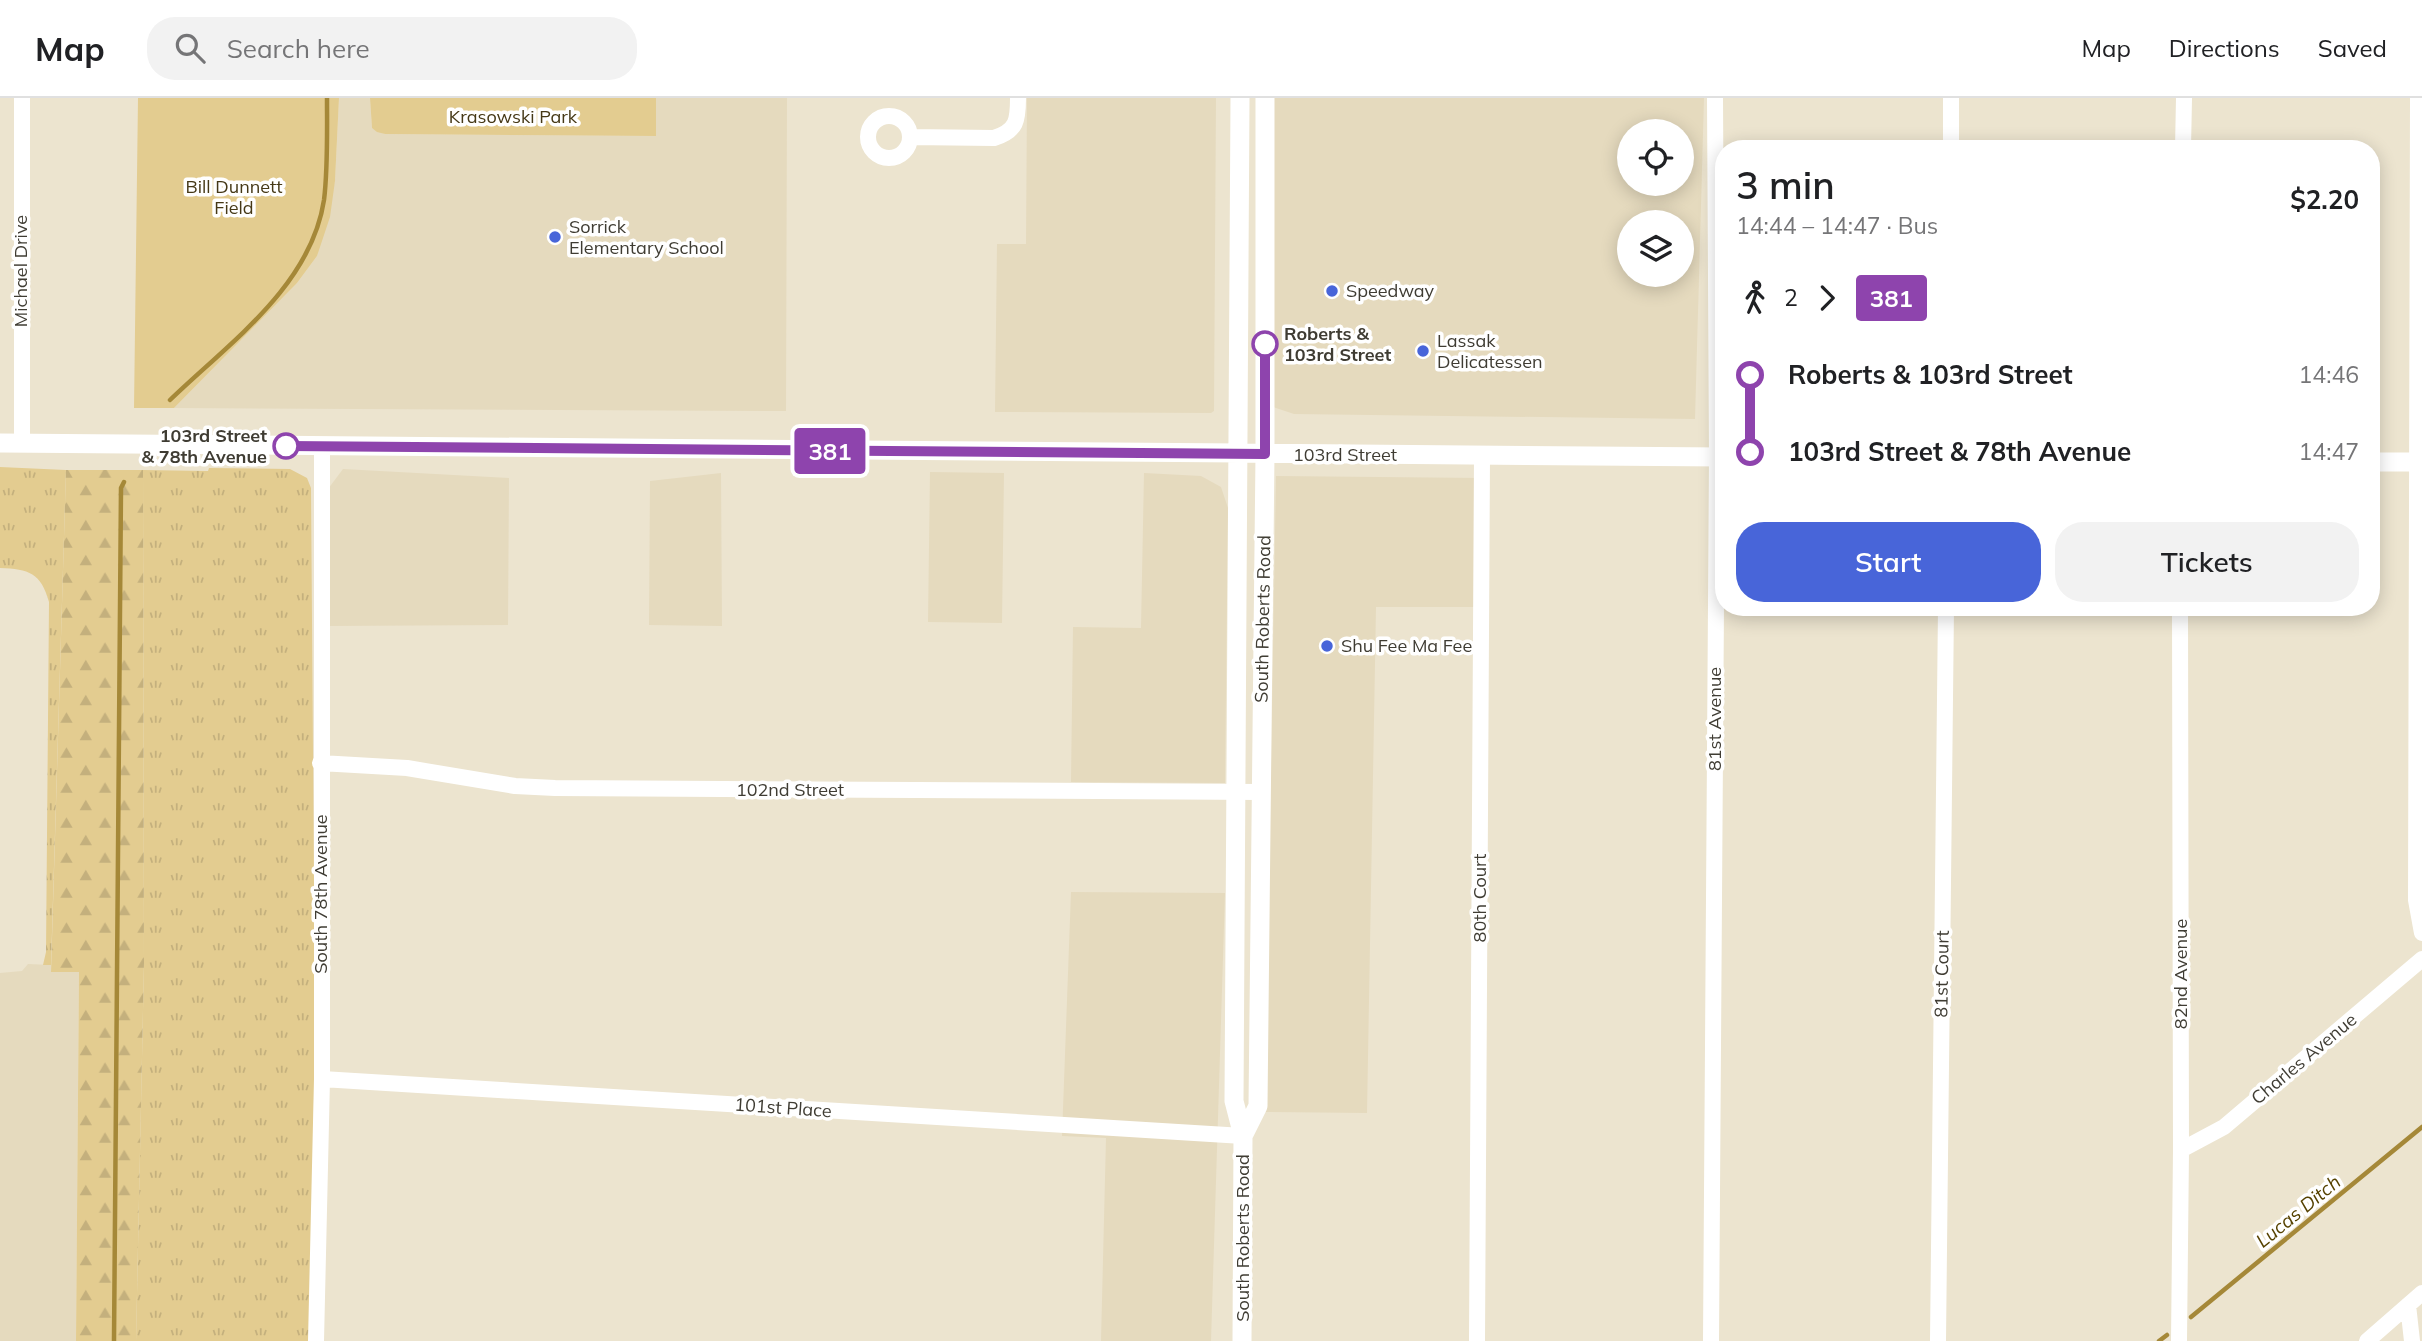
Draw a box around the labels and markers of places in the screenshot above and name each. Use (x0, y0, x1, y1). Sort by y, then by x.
place label: Sorrick Elementary School (569, 215, 724, 259)
marker: Sorrick Elementary School (547, 229, 563, 245)
place label: Speedway (1346, 279, 1435, 302)
marker: Speedway (1324, 283, 1340, 299)
place label: Roberts & 103rd Street (1284, 322, 1391, 366)
place label: Lassak Delicatessen (1437, 329, 1543, 373)
marker: Roberts & 103rd Street (1252, 331, 1278, 357)
marker: Lassak Delicatessen (1415, 343, 1431, 359)
place label: 103rd Street & 78th Avenue (142, 424, 267, 468)
marker: 103rd Street & 78th Avenue (273, 433, 299, 459)
place label: Shu Fee Ma Fee (1341, 634, 1472, 657)
marker: Shu Fee Ma Fee (1319, 638, 1335, 654)

